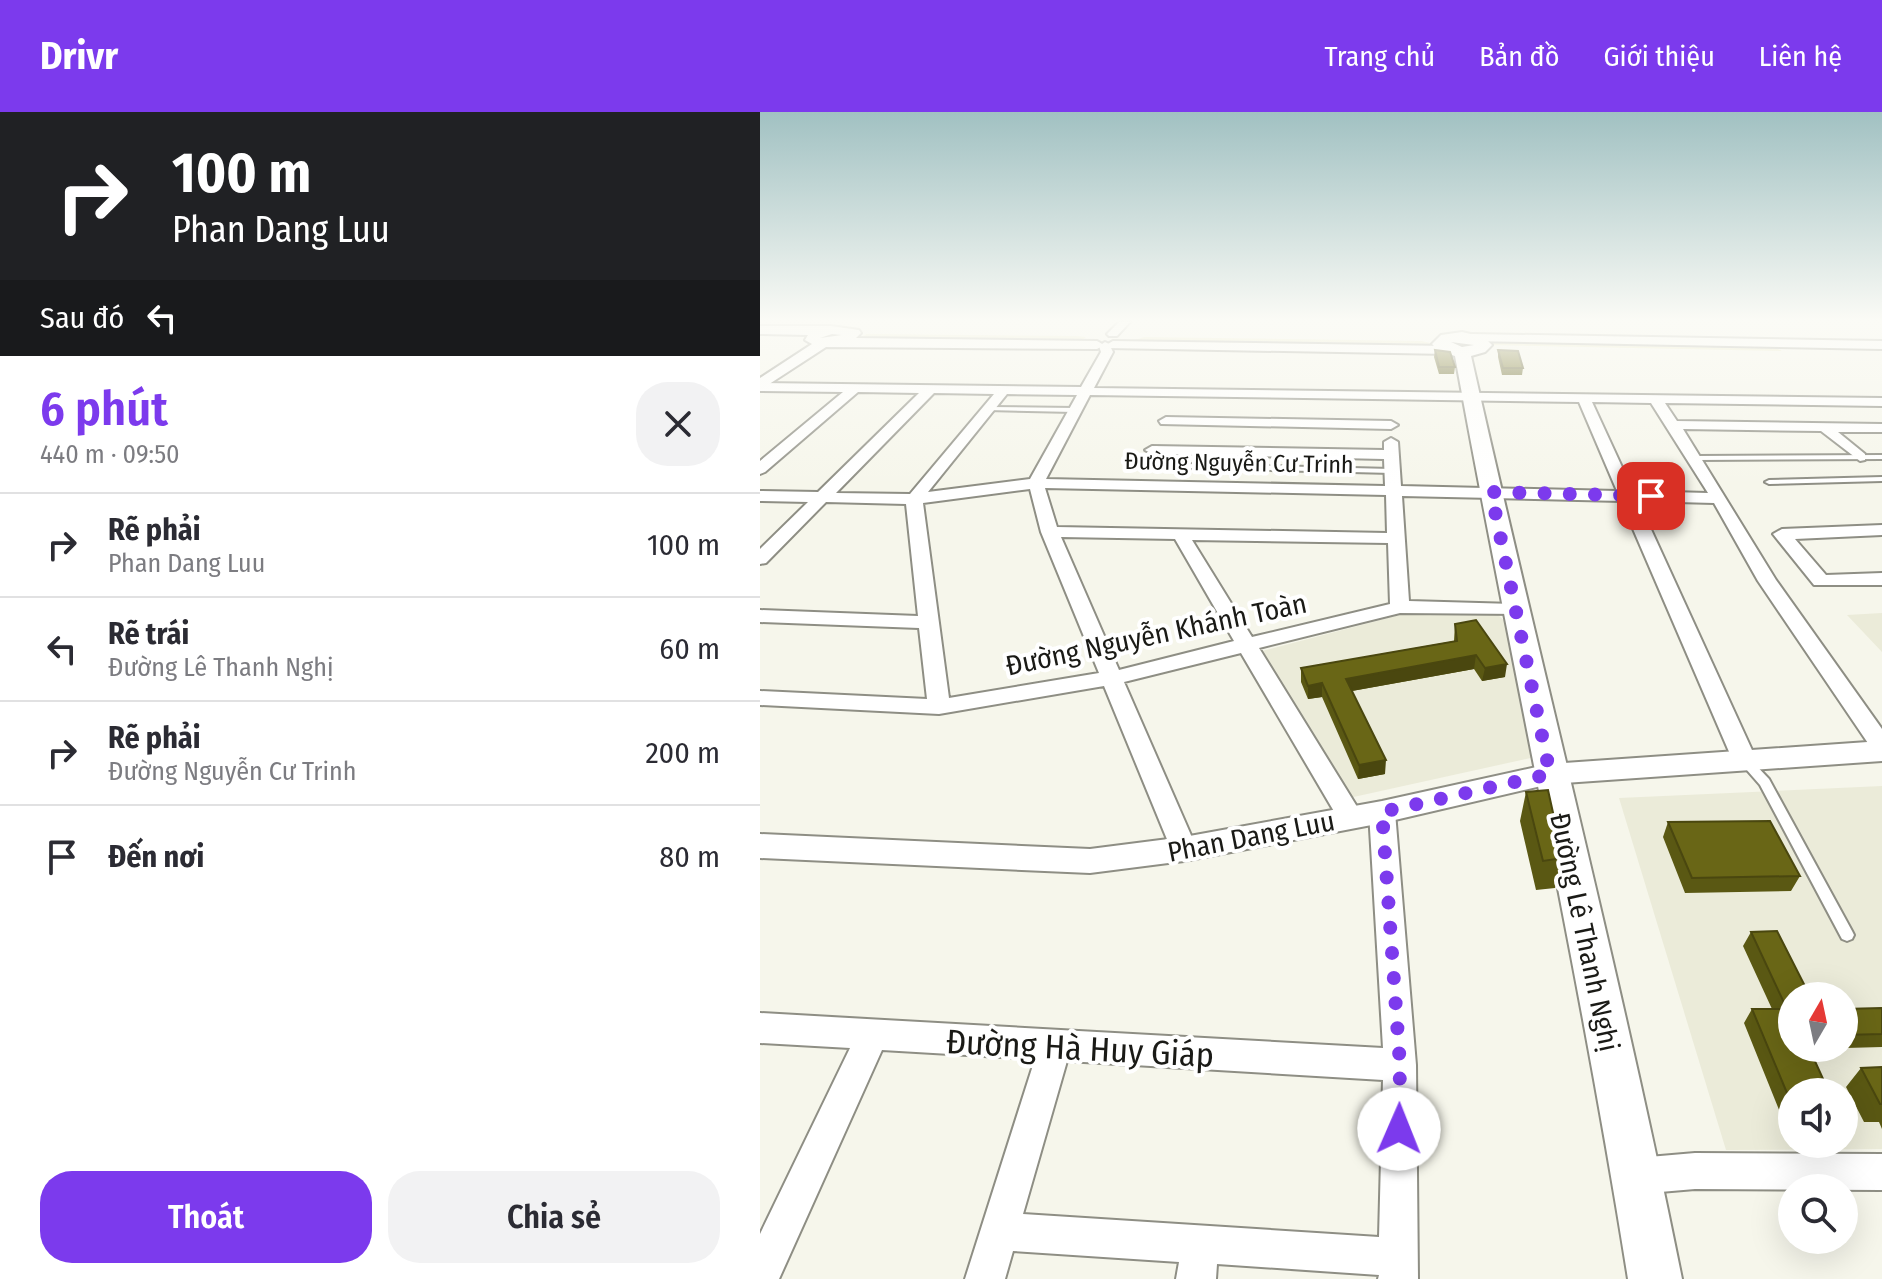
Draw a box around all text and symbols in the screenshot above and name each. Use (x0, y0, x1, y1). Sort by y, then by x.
text: Drivr (40, 33, 118, 79)
text: Trang chủ (1325, 40, 1435, 73)
text: Bản đồ (1479, 40, 1559, 73)
text: Giới thiệu (1603, 40, 1715, 73)
text: Liên hệ (1759, 40, 1842, 73)
text: 100 m (172, 140, 311, 207)
icon: right (40, 144, 144, 248)
text: Phan Dang Luu (172, 208, 390, 252)
icon: left (140, 296, 184, 340)
text: Sau đó (40, 300, 124, 336)
text: 6 phút (40, 380, 168, 438)
button: close (636, 382, 720, 466)
text: 440 m · 09:50 (40, 439, 180, 470)
street label: Đường Nguyễn Cư Trinh (1124, 447, 1354, 479)
pin (1617, 462, 1685, 530)
icon: arrive (1629, 474, 1673, 518)
text: Rẽ phải (108, 512, 201, 548)
icon: right (40, 523, 84, 567)
text: 100 m (647, 527, 720, 563)
text: Phan Dang Luu (108, 548, 265, 579)
street label: Đường Nguyễn Khánh Toàn (1003, 586, 1310, 683)
text: Rẽ trái (108, 616, 189, 652)
icon: left (40, 627, 84, 671)
text: 60 m (659, 631, 720, 667)
text: Đường Lê Thanh Nghị (108, 652, 334, 683)
text: Rẽ phải (108, 720, 201, 756)
icon: right (40, 731, 84, 775)
text: 200 m (645, 735, 720, 771)
text: Đường Nguyễn Cư Trinh (108, 756, 356, 787)
street label: Phan Dang Luu (1165, 804, 1337, 869)
street label: Đường Lê Thanh Nghị (1543, 810, 1626, 1054)
icon: arrive (40, 835, 84, 879)
text: Đến nơi (108, 839, 204, 875)
text: 80 m (659, 839, 720, 875)
north arrow (1778, 982, 1858, 1062)
map controls (1778, 982, 1858, 1254)
street label: Đường Hà Huy Giáp (945, 1021, 1215, 1076)
button: sound (1778, 1078, 1858, 1158)
position arrow (1357, 1087, 1441, 1171)
button: Thoát (40, 1171, 372, 1263)
button: Chia sẻ (388, 1171, 720, 1263)
button: search (1778, 1174, 1858, 1254)

